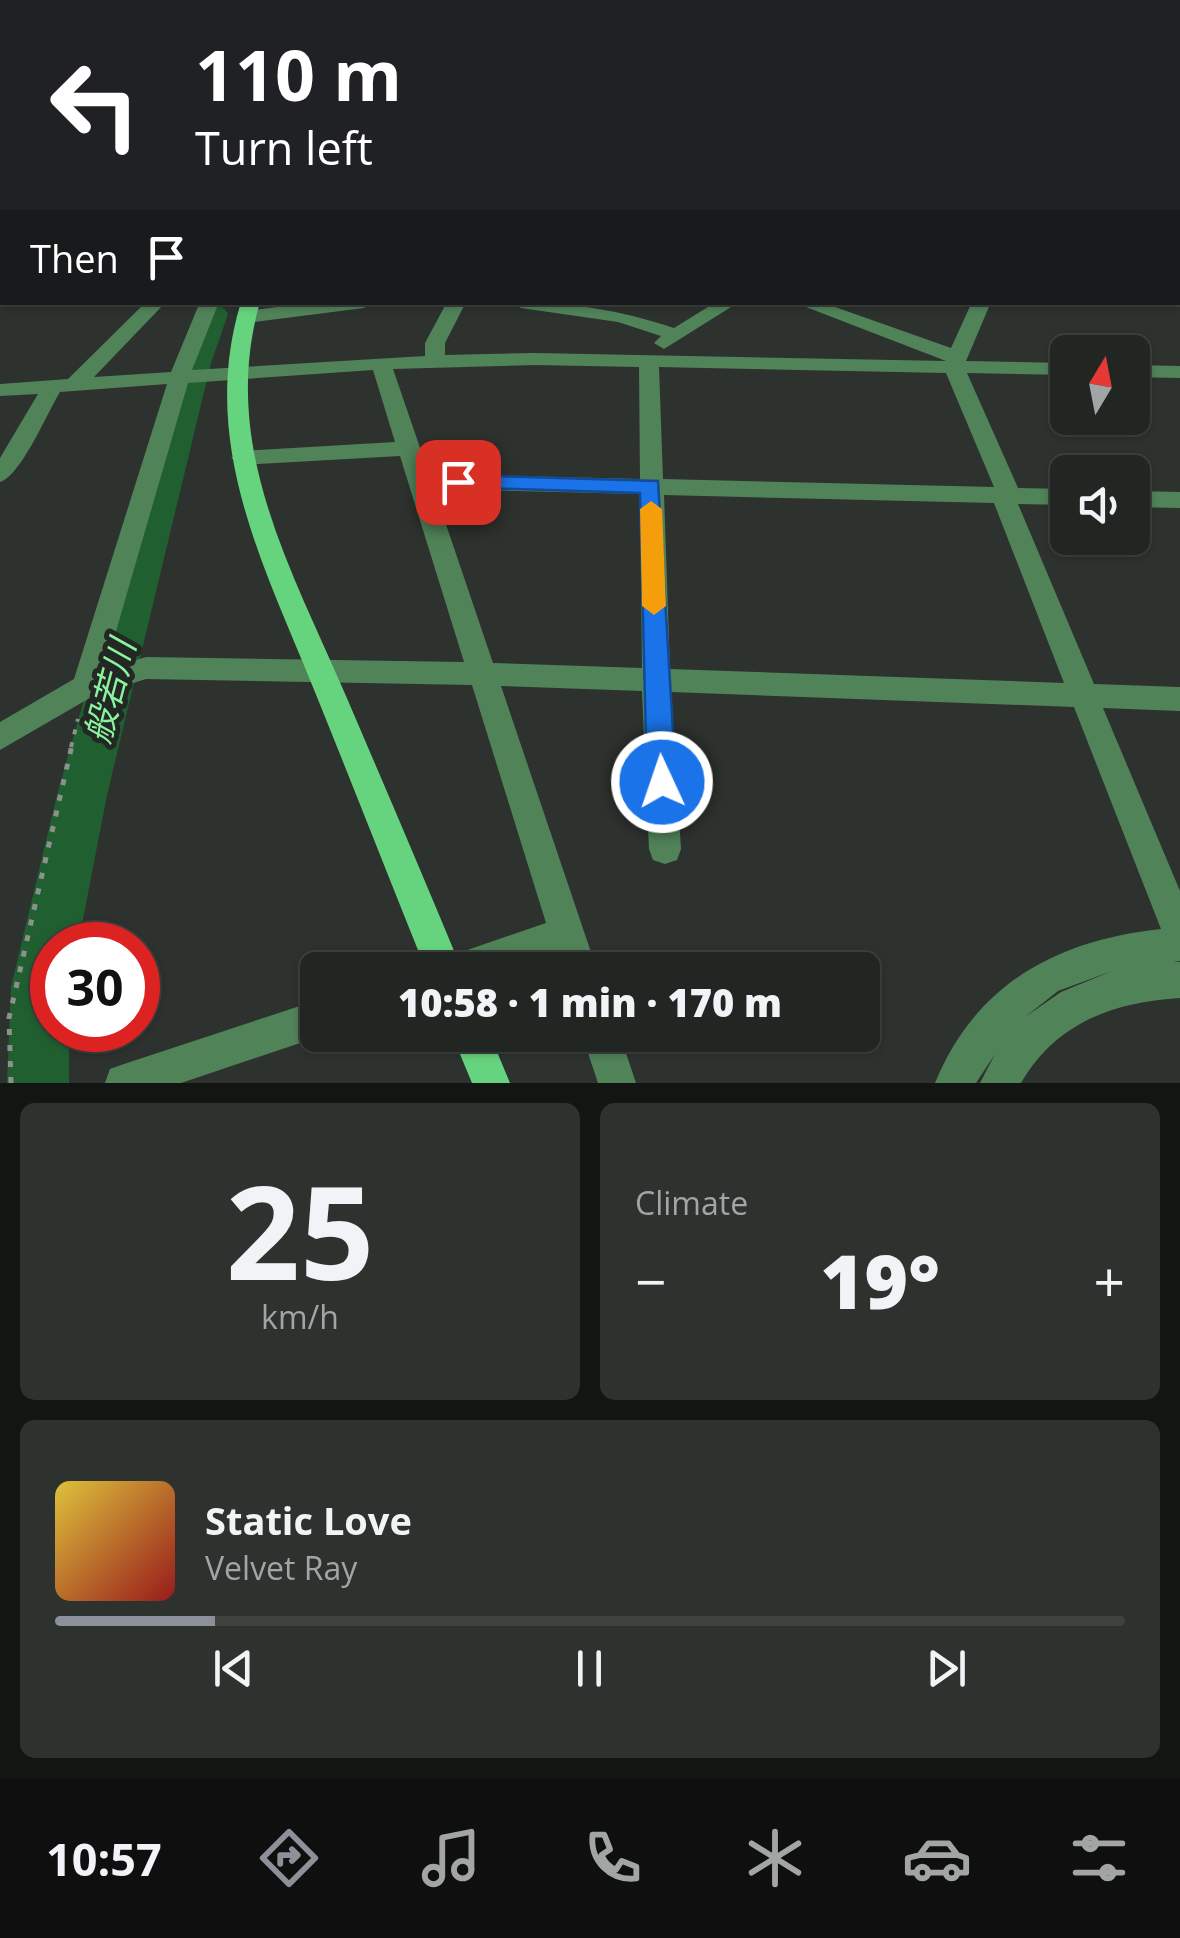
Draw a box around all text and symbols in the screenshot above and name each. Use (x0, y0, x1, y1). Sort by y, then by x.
text: 110 m (195, 26, 402, 122)
icon: left (30, 40, 160, 170)
text: Turn left (195, 117, 373, 178)
icon: arrive (139, 230, 194, 285)
text: Then (30, 232, 119, 284)
north arrow (1050, 335, 1150, 435)
map controls (1050, 335, 1150, 555)
pin (416, 440, 501, 525)
icon: arrive (431, 455, 486, 510)
button: sound (1050, 455, 1150, 555)
water label: 般若川 (73, 630, 146, 748)
position arrow (610, 730, 714, 834)
speed limit sign: 30 (30, 922, 160, 1052)
text: 10:58 · 1 min · 170 m (398, 976, 782, 1028)
text: 25 (226, 1141, 374, 1318)
text: Climate (635, 1181, 748, 1224)
text: 19° (820, 1229, 940, 1331)
text: − (635, 1243, 666, 1318)
text: + (1094, 1243, 1125, 1318)
text: km/h (261, 1295, 339, 1338)
text: Static Love (205, 1494, 412, 1546)
text: Velvet Ray (205, 1546, 357, 1589)
icon: previous (206, 1641, 261, 1696)
icon: pause (562, 1641, 617, 1696)
icon: next (919, 1641, 974, 1696)
icon: directions (254, 1823, 324, 1893)
icon: music (416, 1823, 486, 1893)
icon: phone (578, 1823, 648, 1893)
icon: climate (740, 1823, 810, 1893)
icon: car (902, 1823, 972, 1893)
icon: filters (1064, 1823, 1134, 1893)
text: 10:57 (46, 1828, 162, 1889)

